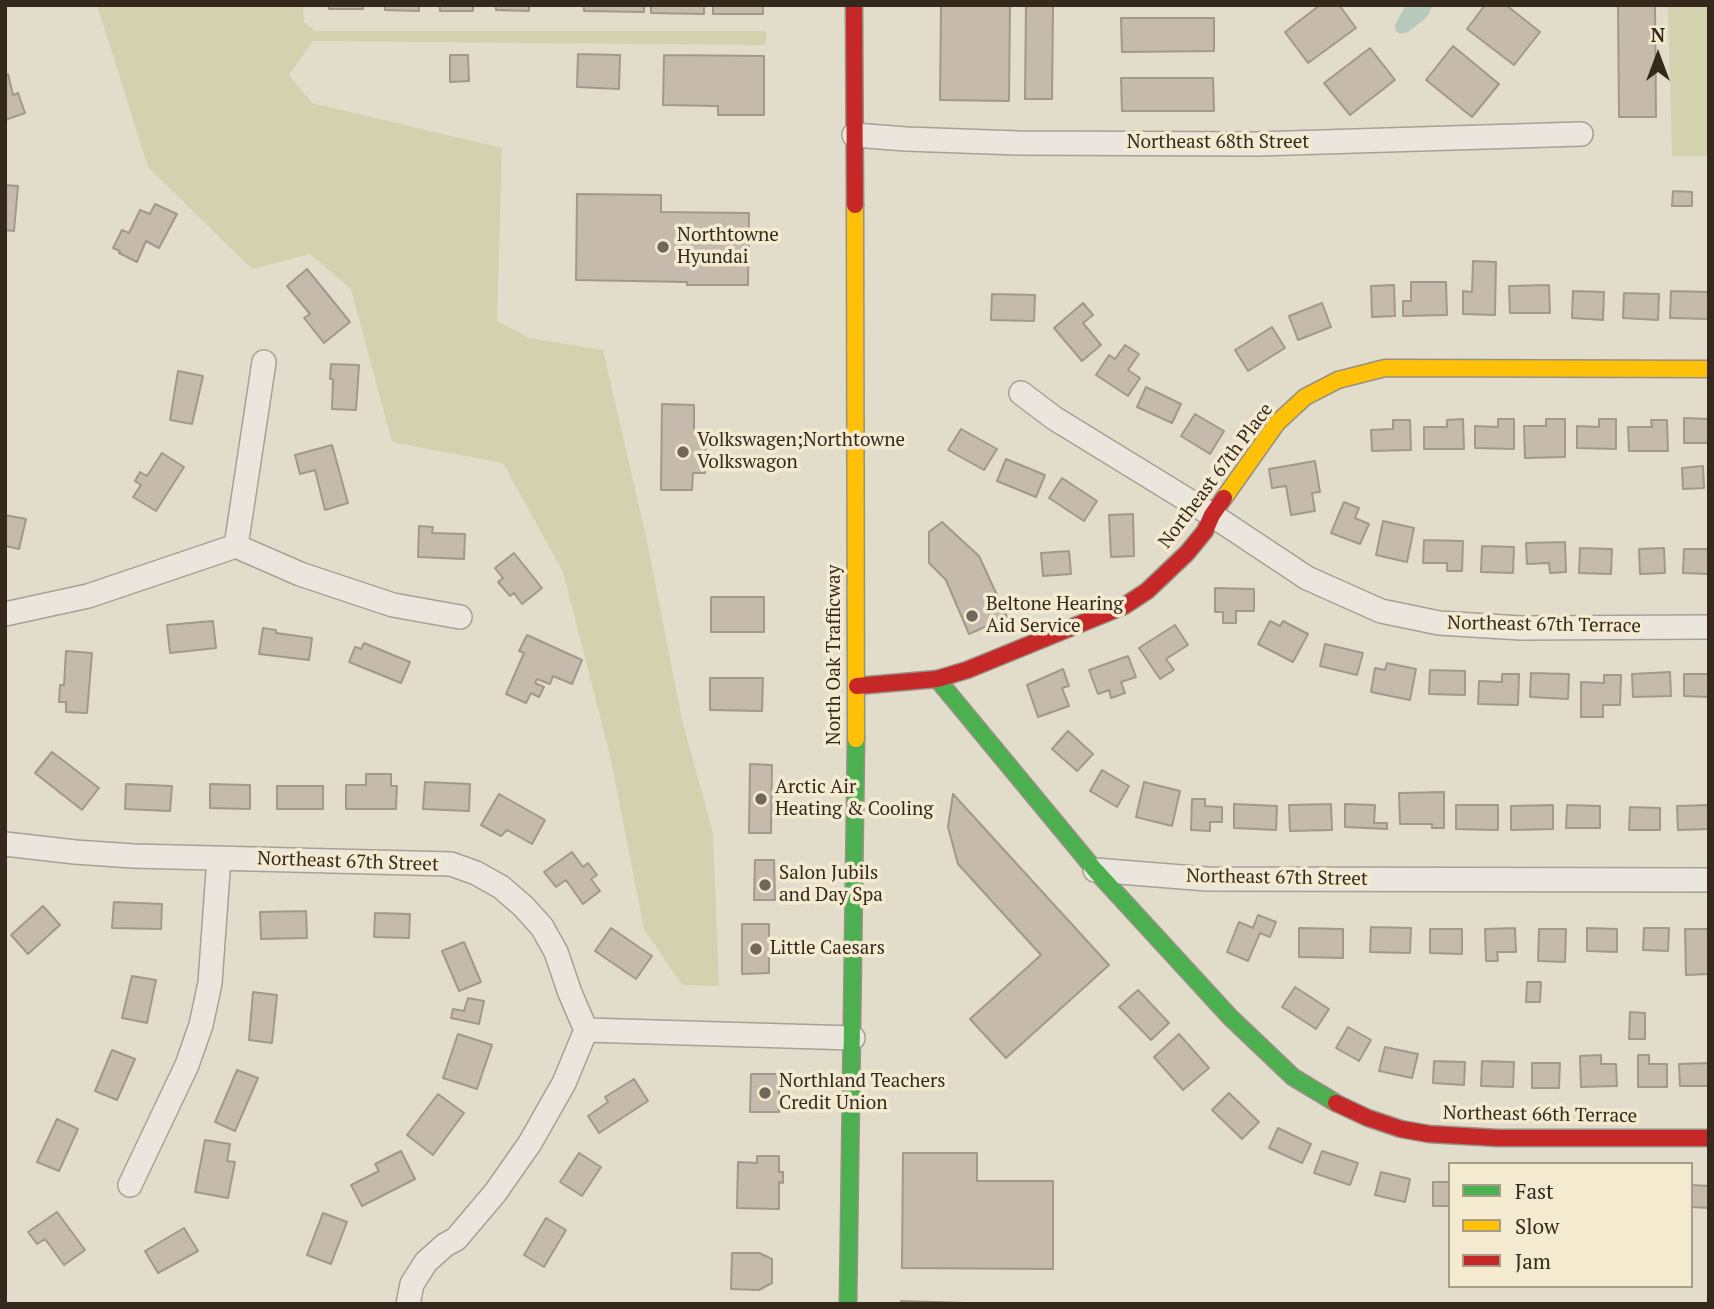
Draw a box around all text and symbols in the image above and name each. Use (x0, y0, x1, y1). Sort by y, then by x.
north arrow (1623, 21, 1693, 91)
text: N (1651, 22, 1665, 47)
street label: Northeast 68th Street (1127, 132, 1309, 154)
place label: Northtowne Hyundai (677, 225, 779, 269)
marker: Northtowne Hyundai (655, 239, 671, 255)
street label: Northeast 67th Place (1154, 399, 1278, 553)
place label: Volkswagen;Northtowne Volkswagon (697, 430, 905, 474)
marker: Volkswagen;Northtowne Volkswagon (675, 444, 691, 460)
street label: North Oak Trafficway (824, 565, 846, 745)
place label: Beltone Hearing Aid Service (986, 594, 1123, 638)
marker: Beltone Hearing Aid Service (964, 608, 980, 624)
street label: Northeast 67th Terrace (1447, 612, 1641, 638)
place label: Arctic Air Heating & Cooling (775, 777, 933, 821)
marker: Arctic Air Heating & Cooling (753, 791, 769, 807)
street label: Northeast 67th Street (257, 847, 439, 877)
place label: Salon Jubils and Day Spa (779, 863, 883, 907)
street label: Northeast 67th Street (1186, 865, 1368, 891)
marker: Salon Jubils and Day Spa (757, 877, 773, 893)
place label: Little Caesars (770, 938, 885, 960)
marker: Little Caesars (748, 941, 764, 957)
place label: Northland Teachers Credit Union (779, 1071, 945, 1115)
marker: Northland Teachers Credit Union (757, 1085, 773, 1101)
street label: Northeast 66th Terrace (1443, 1102, 1637, 1128)
legend (1448, 1162, 1693, 1288)
text: Fast (1515, 1177, 1554, 1205)
text: Slow (1515, 1212, 1559, 1240)
text: Jam (1515, 1247, 1551, 1275)

